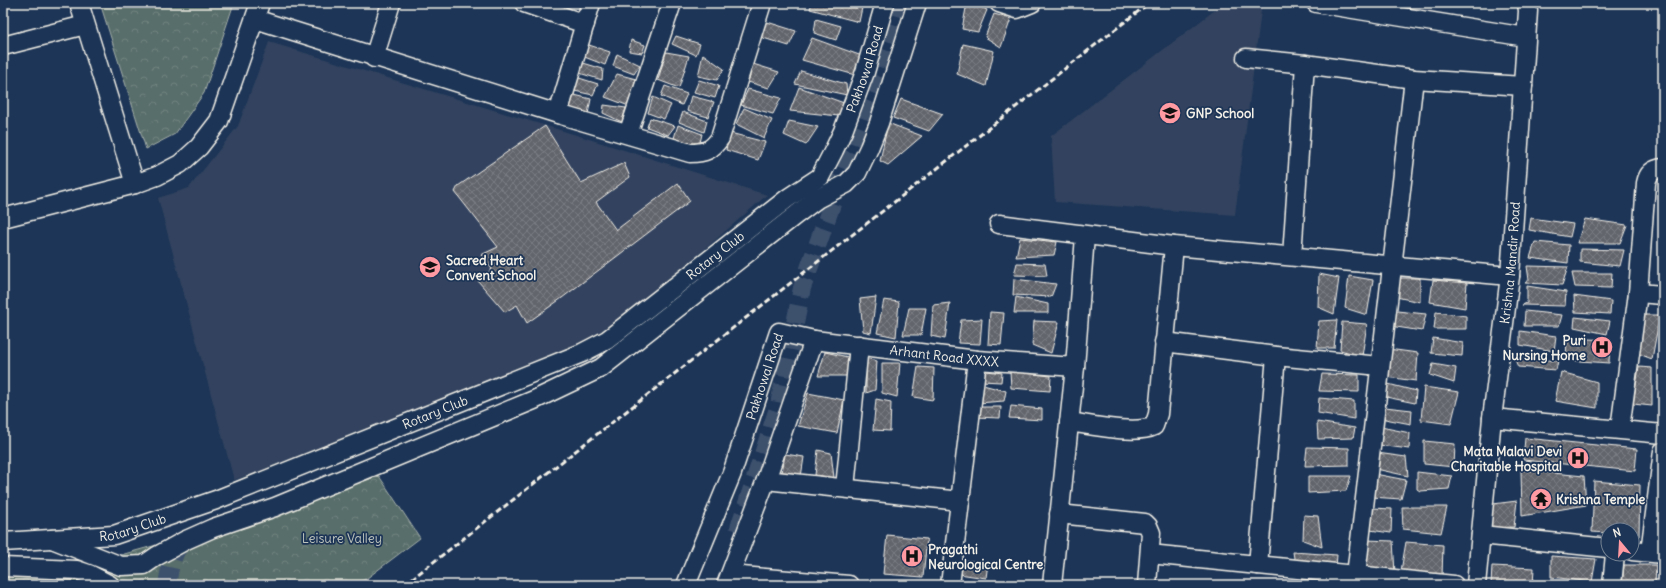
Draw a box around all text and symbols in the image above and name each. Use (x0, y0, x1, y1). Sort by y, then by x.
street label: Pakhowal Road (843, 23, 887, 115)
school or university icon: GNP School (1157, 100, 1183, 126)
place label: GNP School (1186, 105, 1254, 122)
street label: Krishna Mandir Road (1496, 201, 1524, 325)
street label: Rotary Club (683, 228, 748, 284)
place label: Sacred Heart Convent School (446, 252, 536, 284)
school or university icon: Sacred Heart Convent School (417, 254, 443, 280)
street label: Pakhowal Road (742, 330, 787, 422)
place label: Puri Nursing Home (1502, 332, 1586, 364)
hospital icon: Puri Nursing Home (1589, 334, 1615, 360)
street label: Arhant Road XXXX (889, 341, 1000, 371)
street label: Rotary Club (400, 392, 470, 433)
place label: Mata Malavi Devi Charitable Hospital (1451, 443, 1562, 475)
hospital icon: Mata Malavi Devi Charitable Hospital (1565, 445, 1591, 471)
temple icon: Krishna Temple (1528, 486, 1554, 512)
place label: Krishna Temple (1556, 491, 1645, 508)
street label: Rotary Club (99, 510, 168, 545)
north arrow (1600, 522, 1640, 562)
text: N (1611, 525, 1623, 540)
park label: Leisure Valley (302, 530, 382, 547)
place label: Pragathi Neurological Centre (928, 541, 1043, 573)
hospital icon: Pragathi Neurological Centre (899, 543, 925, 569)

